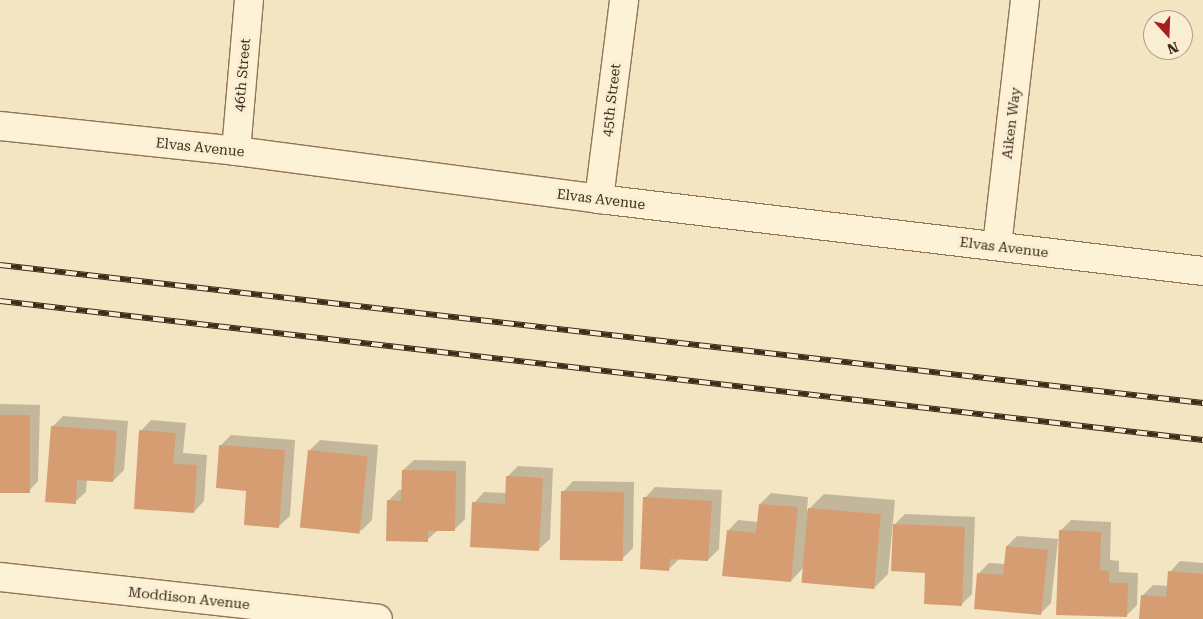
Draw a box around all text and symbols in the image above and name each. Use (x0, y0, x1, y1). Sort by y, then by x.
north arrow (1143, 10, 1193, 60)
street label: 46th Street (230, 38, 254, 112)
text: N (1165, 39, 1181, 58)
street label: 45th Street (598, 62, 624, 138)
street label: Aiken Way (998, 86, 1024, 160)
street label: Elvas Avenue (155, 134, 245, 160)
street label: Elvas Avenue (556, 185, 646, 213)
street label: Elvas Avenue (959, 233, 1049, 261)
street label: Moddison Avenue (127, 583, 251, 613)

